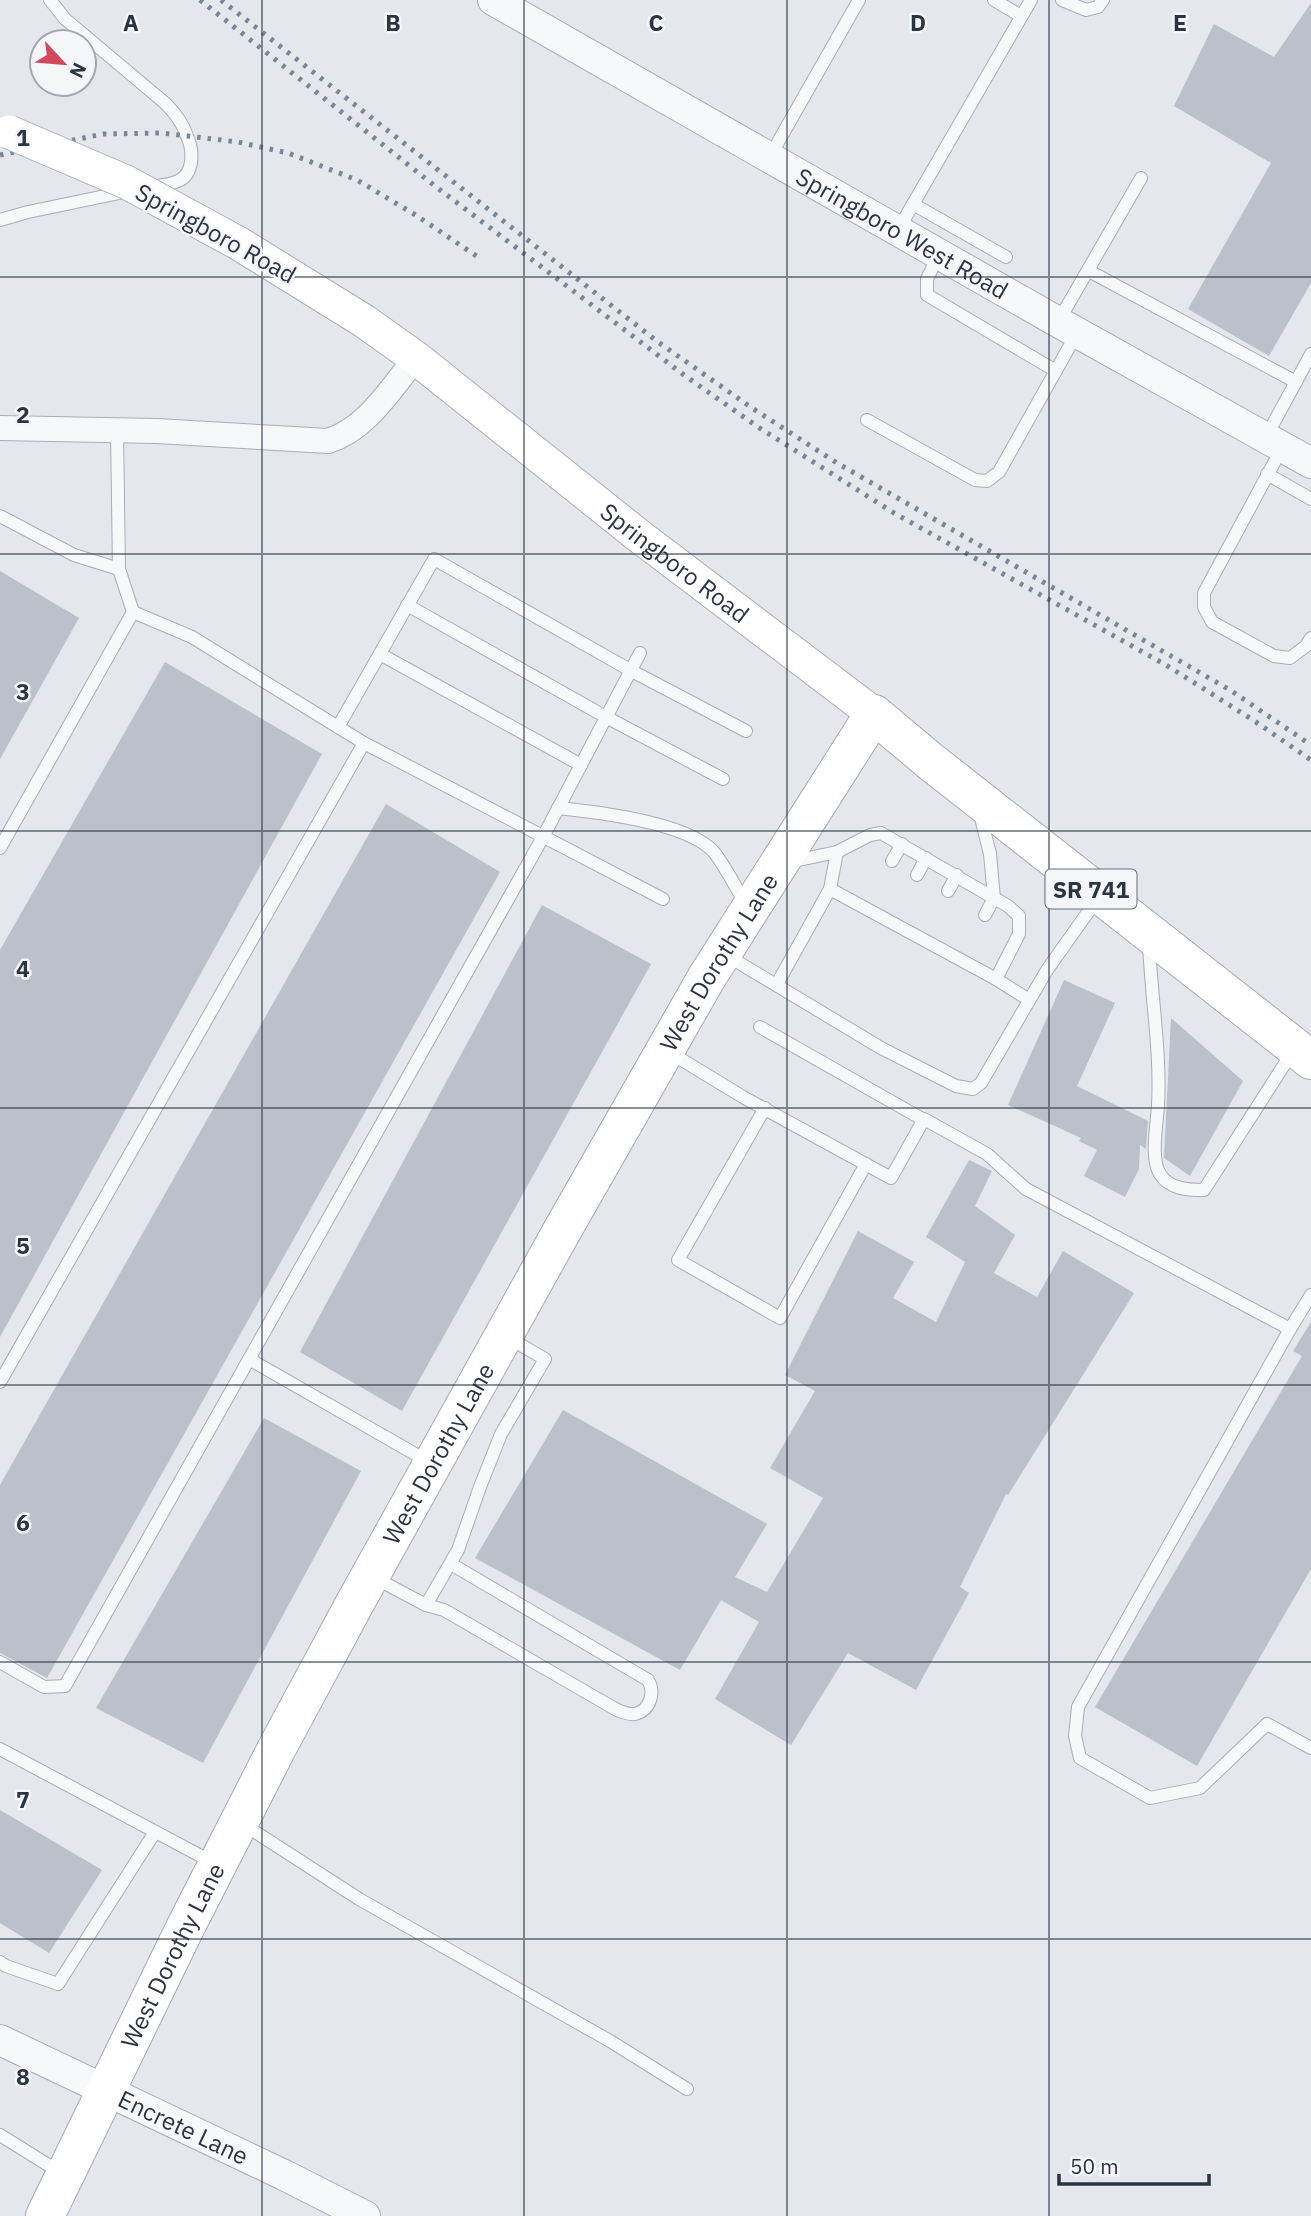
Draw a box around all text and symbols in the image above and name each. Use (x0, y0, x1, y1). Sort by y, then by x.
text: A (123, 7, 139, 37)
text: B (385, 7, 401, 37)
text: C (649, 7, 664, 37)
text: D (910, 7, 926, 37)
text: E (1173, 7, 1187, 37)
north arrow (28, 28, 98, 98)
text: N (64, 59, 92, 82)
text: 1 (16, 122, 30, 152)
street label: Springboro West Road (790, 160, 1014, 306)
street label: Springboro Road (130, 176, 302, 290)
text: 2 (16, 399, 30, 429)
street label: Springboro Road (594, 495, 756, 630)
text: 3 (16, 676, 30, 706)
street label: West Dorothy Lane (652, 867, 785, 1057)
road number: SR 741 (1046, 870, 1136, 908)
text: 4 (16, 953, 30, 983)
text: 5 (16, 1230, 30, 1260)
street label: West Dorothy Lane (375, 1357, 501, 1550)
text: 6 (16, 1507, 30, 1537)
text: 7 (16, 1784, 30, 1814)
street label: West Dorothy Lane (113, 1857, 232, 2053)
text: 8 (16, 2061, 30, 2091)
street label: Encrete Lane (113, 2083, 254, 2172)
scale bar (1059, 2142, 1210, 2186)
text: 50 m (1070, 2152, 1119, 2180)

